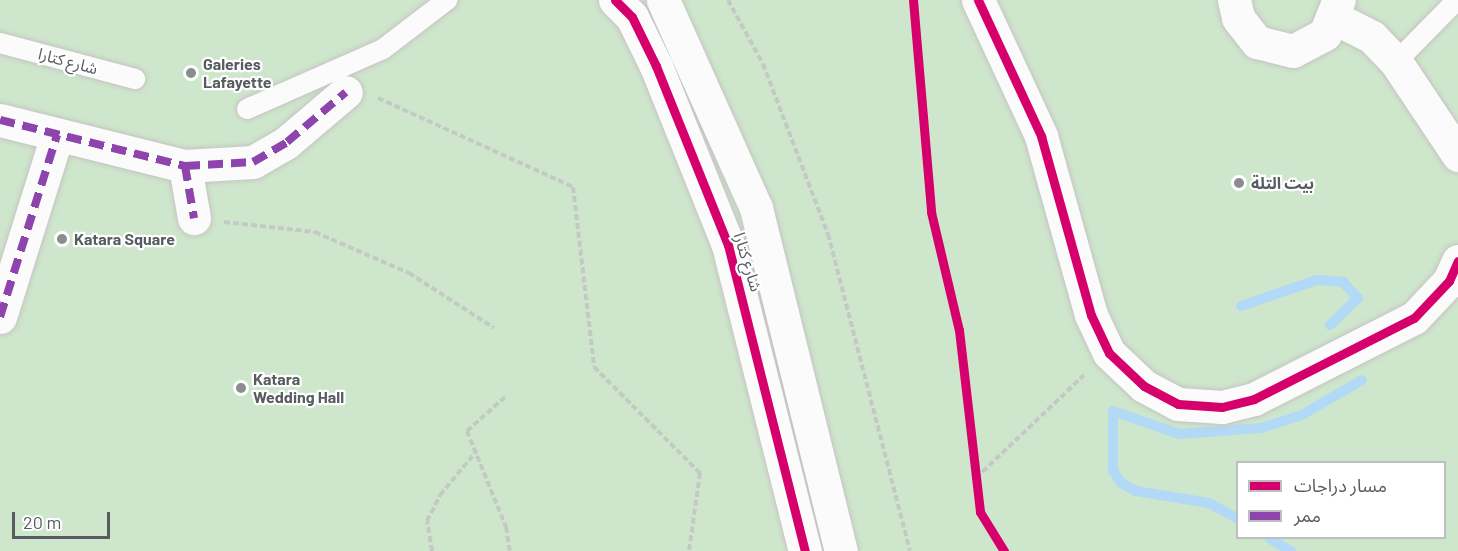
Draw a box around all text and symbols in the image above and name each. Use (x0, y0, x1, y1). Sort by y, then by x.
street label: شارع كتارا (36, 44, 100, 78)
place label: Galeries Lafayette (203, 54, 272, 92)
marker: Galeries Lafayette (184, 66, 198, 80)
place label: بيت التلة (1251, 173, 1314, 193)
marker: بيت التلة (1232, 176, 1246, 190)
place label: Katara Square (74, 229, 175, 249)
street label: شارع كتارا (730, 230, 766, 294)
marker: Katara Square (55, 232, 69, 246)
place label: Katara Wedding Hall (253, 369, 344, 407)
marker: Katara Wedding Hall (234, 381, 248, 395)
legend (1236, 461, 1446, 539)
text: مسار دراجات (1294, 474, 1387, 496)
scale bar (15, 500, 112, 538)
text: ممر (1294, 504, 1321, 526)
text: 20 m (23, 511, 61, 533)

